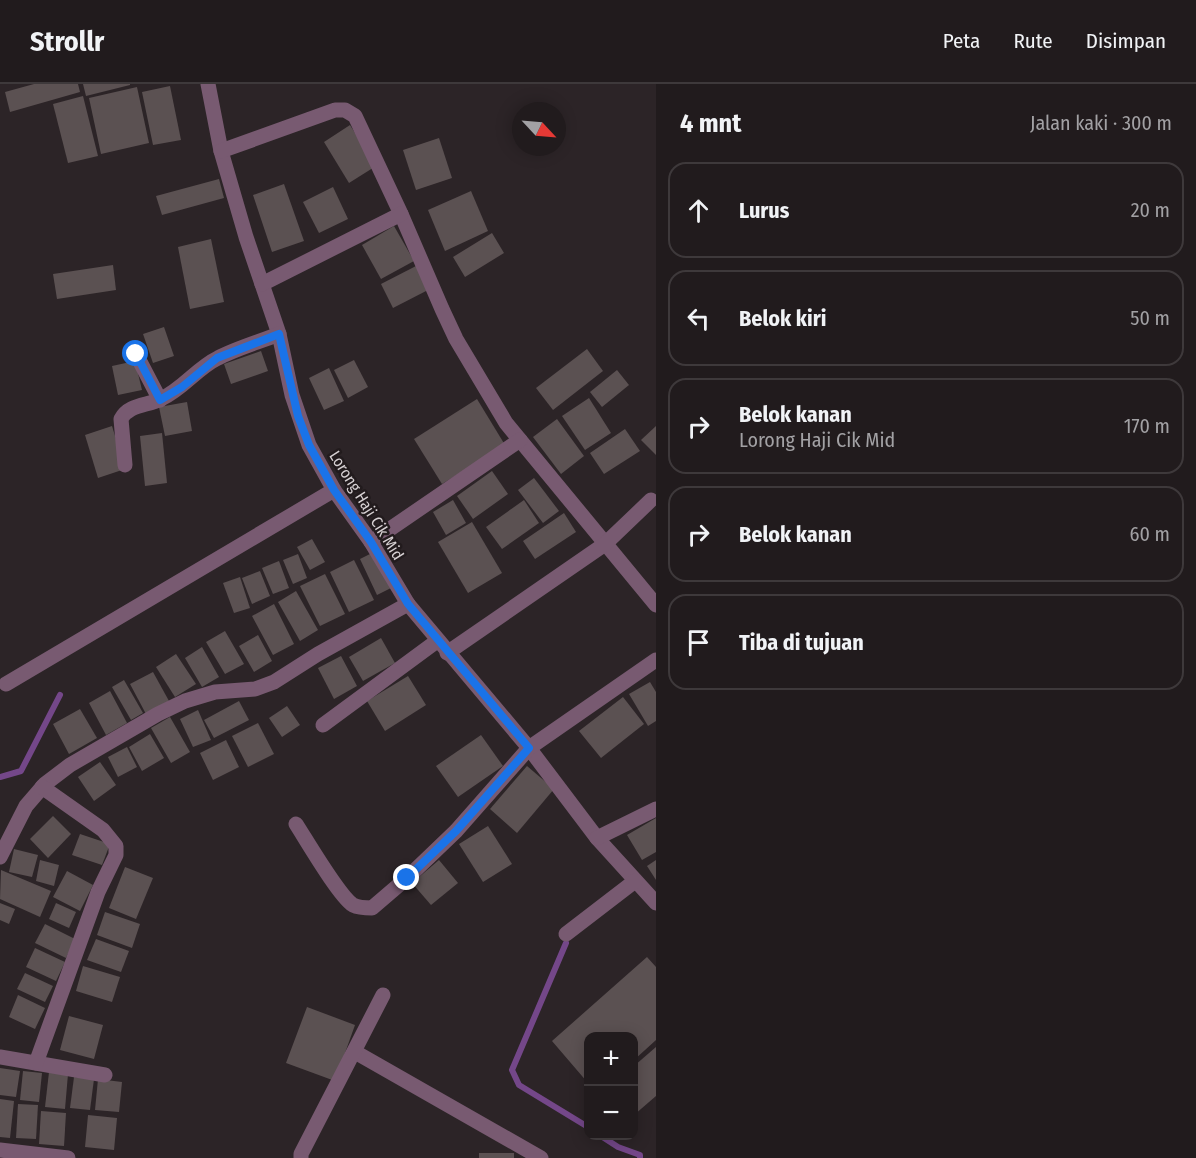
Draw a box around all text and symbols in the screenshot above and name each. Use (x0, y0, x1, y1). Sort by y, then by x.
text: Strollr (30, 25, 104, 58)
text: Peta (943, 28, 980, 54)
text: Rute (1013, 28, 1053, 54)
text: Disimpan (1086, 28, 1166, 54)
north arrow (512, 102, 566, 156)
text: 4 mnt (680, 108, 741, 139)
text: Jalan kaki · 300 m (1030, 111, 1172, 135)
icon: ahead (682, 194, 715, 227)
text: Lurus (739, 197, 789, 224)
text: 20 m (1131, 198, 1170, 222)
icon: left (682, 302, 715, 335)
text: Belok kiri (739, 305, 827, 332)
text: 50 m (1130, 306, 1170, 330)
route start (122, 340, 148, 366)
text: Belok kanan (739, 401, 852, 428)
icon: right (682, 410, 715, 443)
text: 170 m (1124, 414, 1170, 438)
text: Lorong Haji Cik Mid (739, 428, 895, 452)
street label: Lorong Haji Cik Mid (325, 447, 408, 563)
icon: right (682, 518, 715, 551)
text: Belok kanan (739, 521, 852, 548)
text: 60 m (1130, 522, 1170, 546)
icon: arrive (682, 626, 715, 659)
text: Tiba di tujuan (739, 629, 864, 656)
route end (393, 864, 419, 890)
map controls (584, 1032, 638, 1140)
button: + (584, 1032, 638, 1086)
button: − (584, 1086, 638, 1140)

